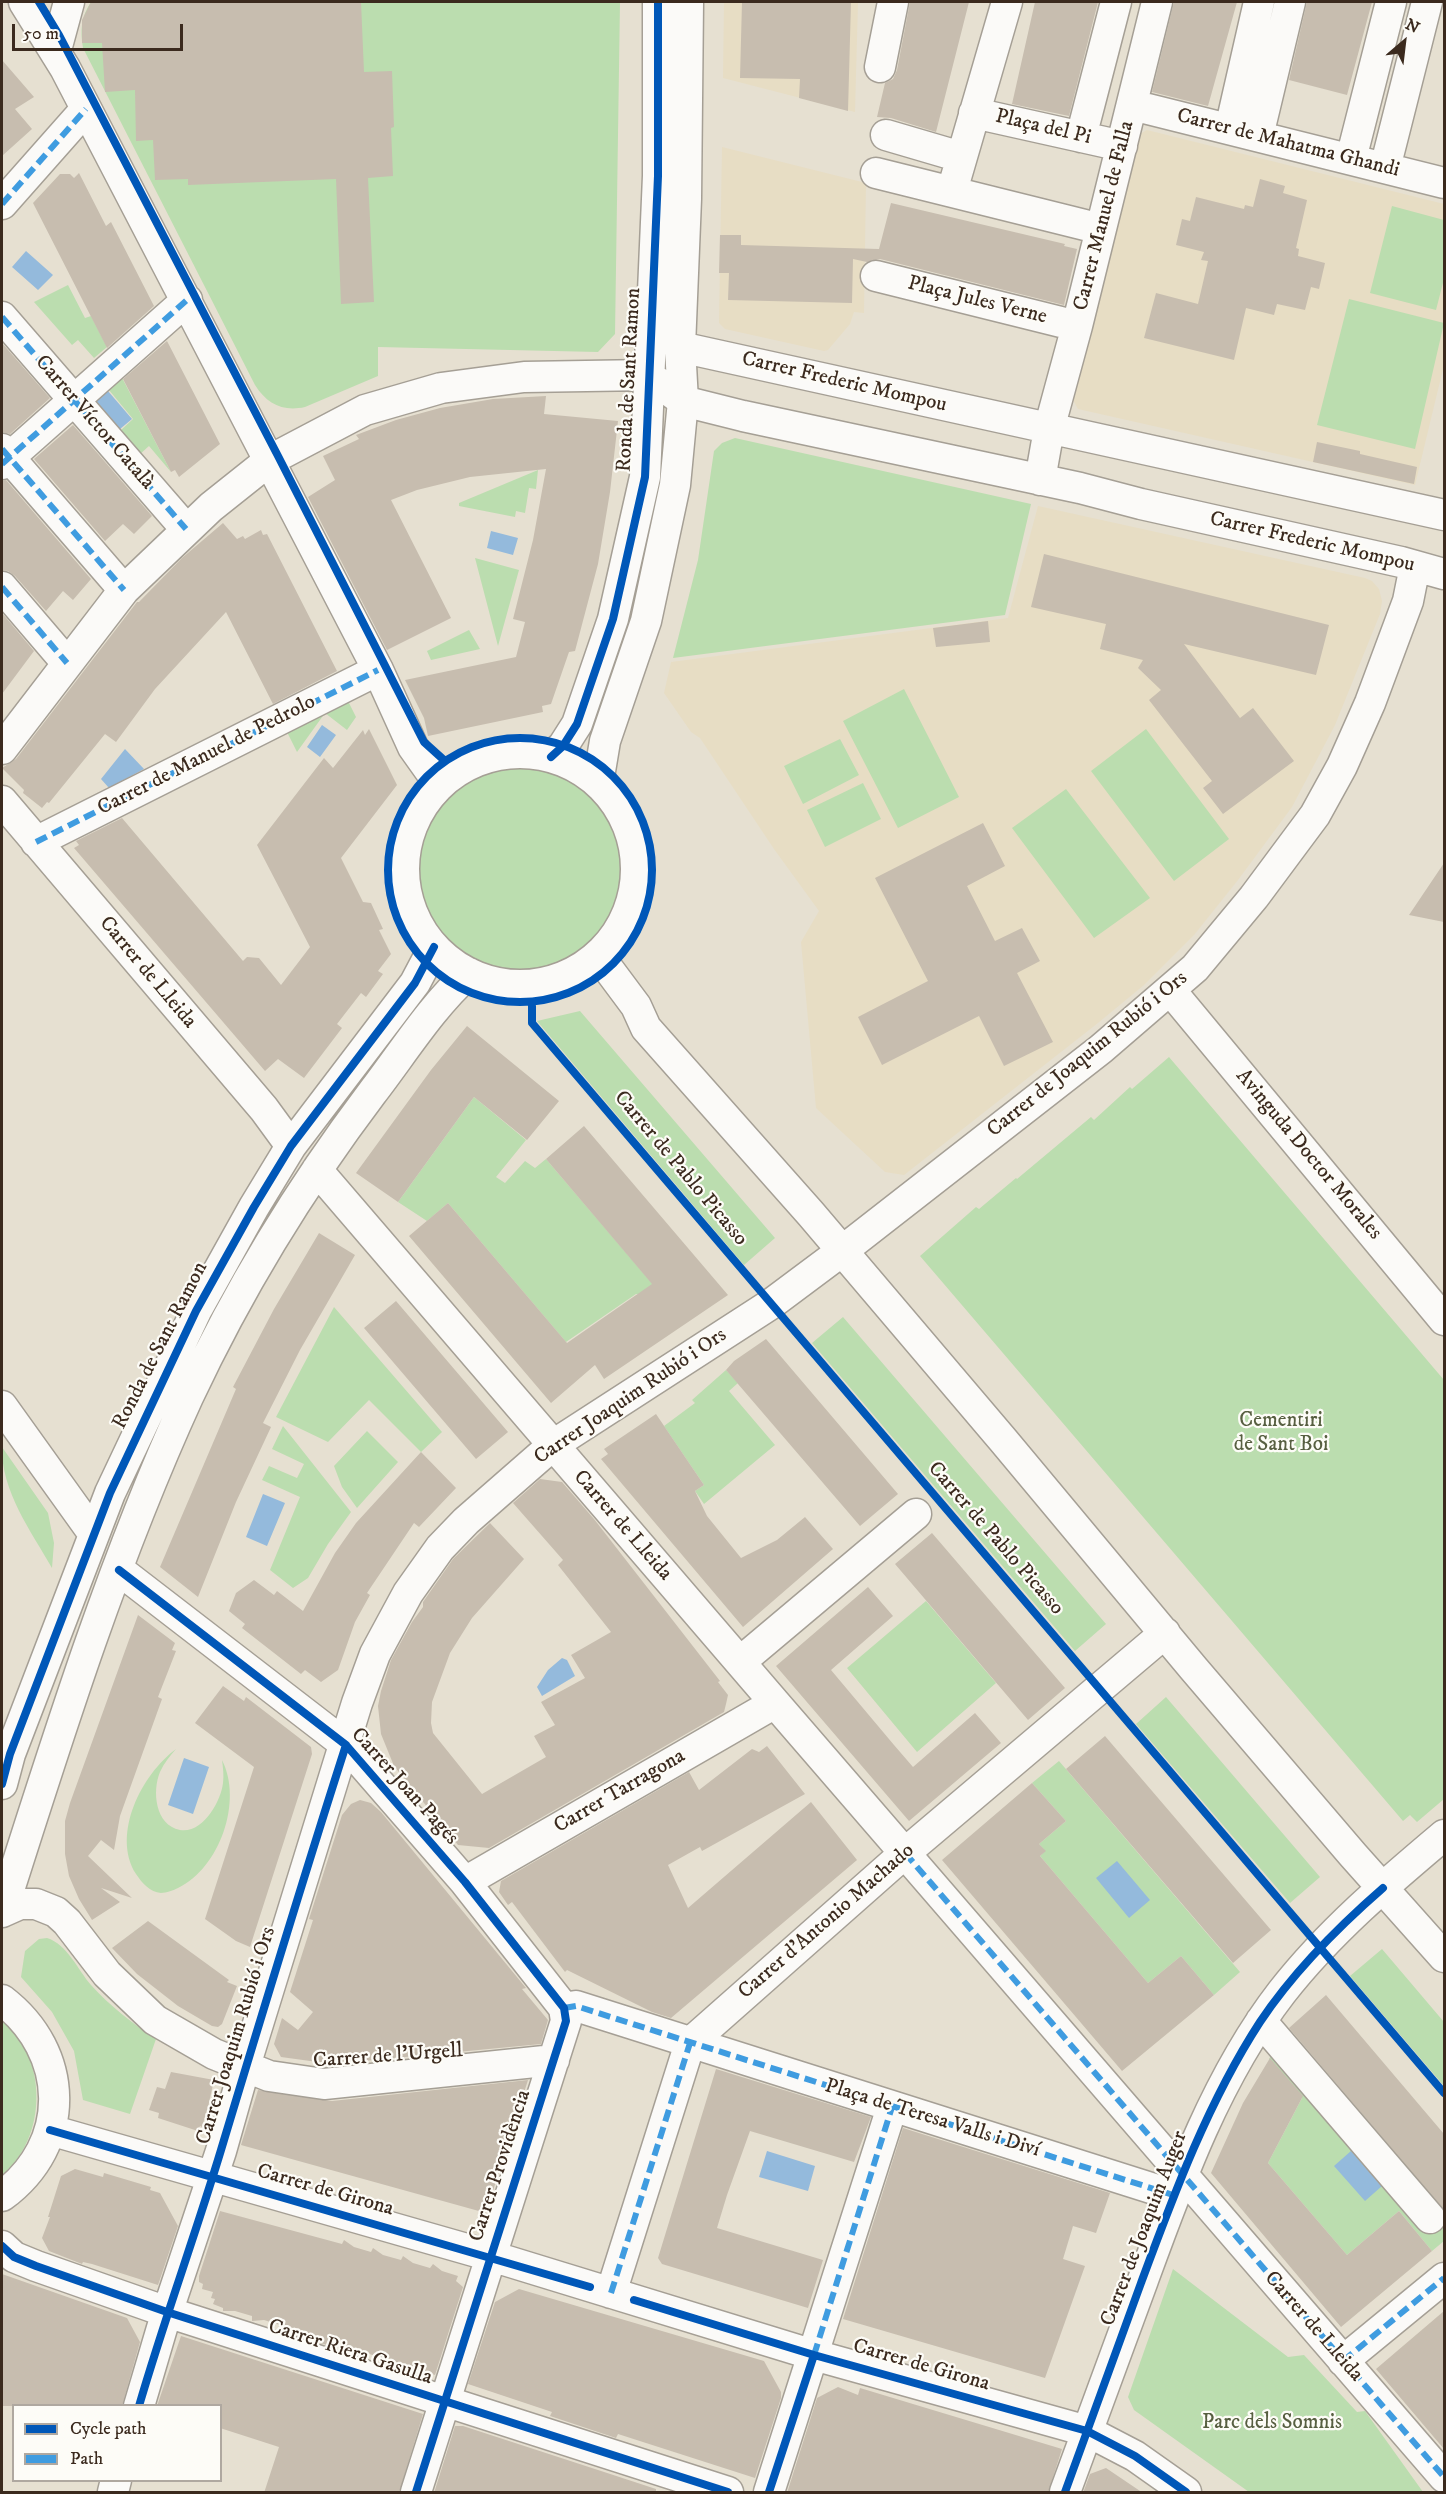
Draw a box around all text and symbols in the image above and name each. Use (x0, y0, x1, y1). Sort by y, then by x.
scale bar (15, 12, 186, 50)
north arrow (1374, 12, 1434, 72)
text: N (1402, 14, 1423, 38)
text: 50 m (23, 23, 59, 45)
street label: Carrer de Mahatma Ghandi (1174, 104, 1402, 184)
street label: Plaça del Pi (993, 105, 1093, 151)
street label: Carrer Manuel de Falla (1069, 119, 1141, 313)
street label: Plaça Jules Verne (905, 272, 1049, 330)
street label: Ronda de Sant Ramon (613, 287, 647, 473)
street label: Carrer Frederic Mompou (739, 347, 949, 419)
street label: Carrer Víctor Català (29, 351, 159, 495)
street label: Carrer Frederic Mompou (1207, 507, 1417, 579)
street label: Carrer de Manuel de Pedrolo (94, 690, 320, 822)
street label: Carrer de Lleida (93, 912, 201, 1034)
street label: Carrer de Joaquim Rubió i Ors (983, 966, 1193, 1144)
street label: Avinguda Doctor Morales (1229, 1065, 1387, 1245)
street label: Carrer de Pablo Picasso (608, 1086, 752, 1252)
street label: Ronda de Sant Ramon (108, 1258, 214, 1434)
street label: Carrer Joaquim Rubió i Ors (530, 1323, 732, 1471)
park label: Cementiri de Sant Boi (1234, 1409, 1328, 1459)
street label: Carrer de Pablo Picasso (922, 1457, 1068, 1621)
street label: Carrer de Lleida (567, 1466, 677, 1586)
street label: Carrer Joan Pagés (345, 1723, 463, 1851)
street label: Carrer Tarragona (550, 1744, 690, 1840)
street label: Carrer d'Antonio Machado (734, 1839, 920, 2005)
street label: Carrer Joaquim Rubió i Ors (192, 1924, 282, 2148)
street label: Carrer de l'Urgell (312, 2039, 464, 2075)
street label: Plaça de Teresa Valls i Diví (821, 2074, 1043, 2164)
street label: Carrer Providència (465, 2087, 537, 2245)
street label: Carrer de Joaquim Auger (1096, 2128, 1194, 2330)
street label: Carrer de Girona (254, 2159, 396, 2223)
street label: Carrer de Lleida (1258, 2267, 1368, 2387)
street label: Carrer Riera Gasulla (265, 2315, 435, 2391)
street label: Carrer de Girona (850, 2334, 992, 2398)
legend (12, 2404, 222, 2482)
park label: Parc dels Somnis (1202, 2411, 1342, 2437)
text: Cycle path (70, 2418, 147, 2440)
text: Path (70, 2448, 103, 2470)

